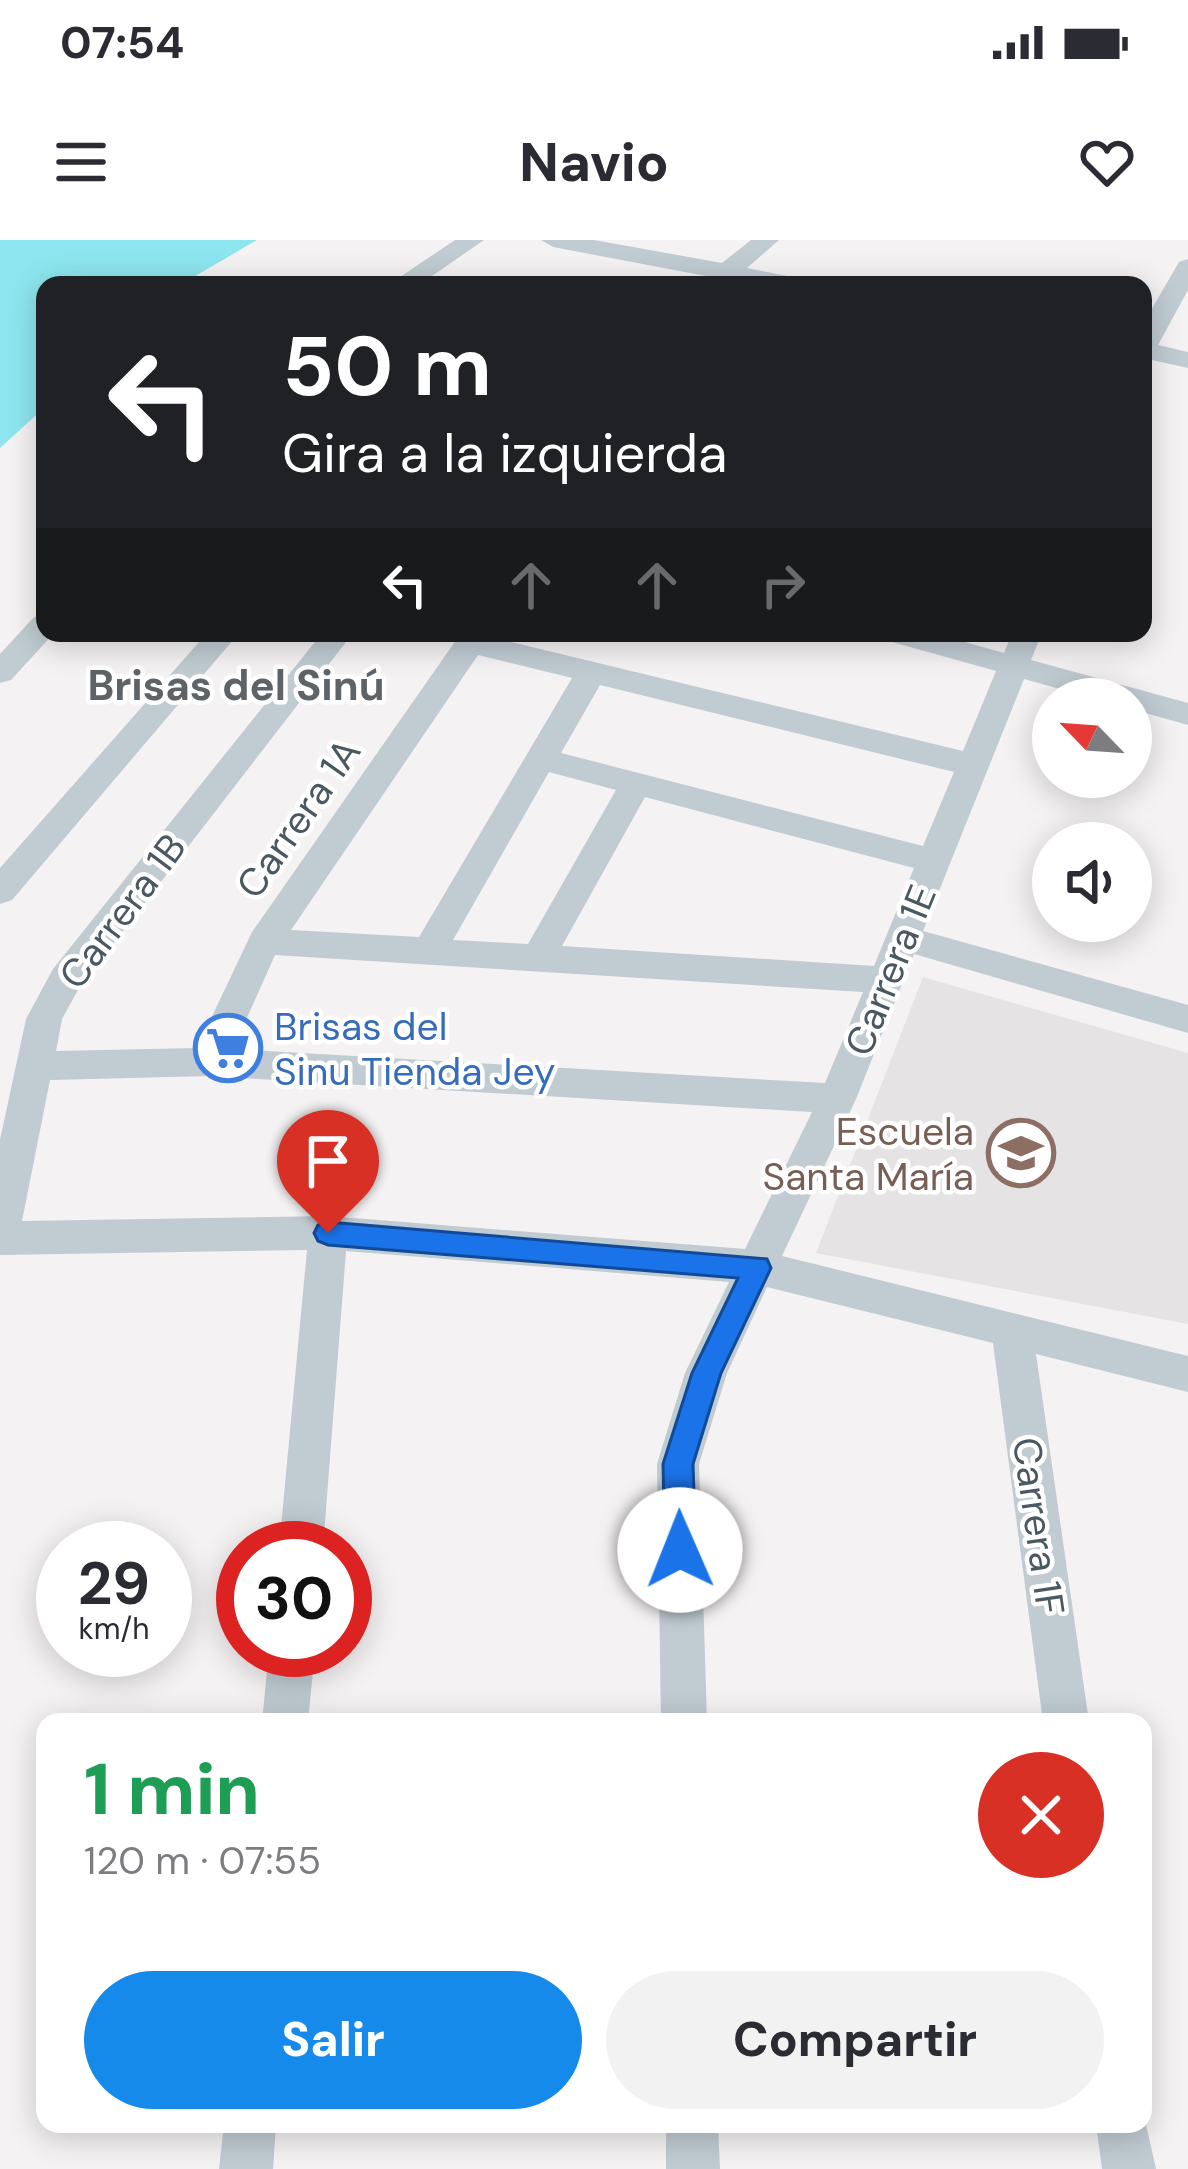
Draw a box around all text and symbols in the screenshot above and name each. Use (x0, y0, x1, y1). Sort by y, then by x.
text: 07:54 (60, 13, 184, 72)
text: Navio (519, 127, 669, 198)
icon: menu (48, 129, 114, 195)
icon: heart (1074, 129, 1140, 195)
text: 50 m (282, 312, 492, 421)
icon: left (84, 324, 240, 480)
text: Gira a la izquierda (282, 418, 727, 489)
icon: left (372, 552, 438, 618)
icon: ahead (498, 552, 564, 618)
icon: ahead (624, 552, 690, 618)
icon: right (750, 552, 816, 618)
district label: Brisas del Sinú (87, 658, 385, 713)
north arrow (1032, 678, 1152, 798)
map controls (1032, 678, 1152, 942)
street label: Carrera 1A (225, 728, 372, 908)
button: sound (1032, 822, 1152, 942)
street label: Carrera 1B (48, 824, 197, 999)
street label: Carrera 1E (833, 877, 948, 1063)
place label: Brisas del Sinu Tienda Jey (274, 1001, 556, 1097)
supermarket icon: Brisas del Sinu Tienda Jey (193, 1013, 263, 1083)
place label: Escuela Santa María (763, 1106, 974, 1202)
pin (277, 1110, 379, 1233)
school or university icon: Escuela Santa María (986, 1118, 1056, 1188)
icon: arrive (295, 1128, 361, 1194)
street label: Carrera 1F (1001, 1434, 1076, 1618)
position arrow (617, 1487, 743, 1613)
speed limit sign: 30 (216, 1521, 372, 1677)
text: 29 (78, 1544, 150, 1623)
text: km/h (79, 1609, 149, 1648)
text: 1 min (84, 1743, 260, 1836)
button: close (978, 1752, 1104, 1878)
text: 120 m · 07:55 (84, 1835, 321, 1886)
button: Salir (84, 1971, 582, 2109)
button: Compartir (606, 1971, 1104, 2109)

